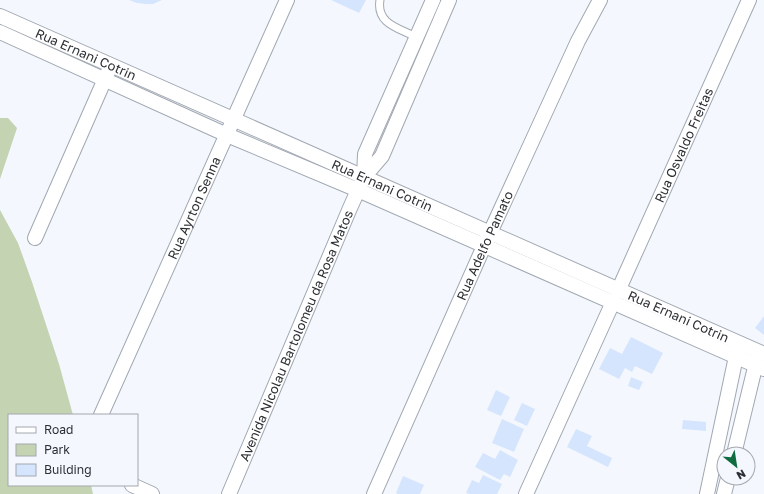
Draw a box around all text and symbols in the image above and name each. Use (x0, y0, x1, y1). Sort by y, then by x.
street label: Rua Ernani Cotrin (33, 25, 139, 83)
street label: Rua Osvaldo Freitas (651, 85, 716, 205)
street label: Rua Ayrton Senna (164, 154, 224, 262)
street label: Rua Ernani Cotrin (329, 156, 435, 214)
street label: Rua Adelfo Pamato (453, 188, 516, 303)
street label: Avenida Nicolau Bartolomeu da Rosa Matos (236, 208, 356, 463)
street label: Rua Ernani Cotrin (626, 287, 731, 345)
legend (8, 414, 138, 486)
text: Road (44, 422, 73, 437)
text: Park (44, 442, 70, 457)
north arrow (716, 446, 756, 486)
text: Building (44, 462, 92, 477)
text: N (734, 467, 748, 483)

